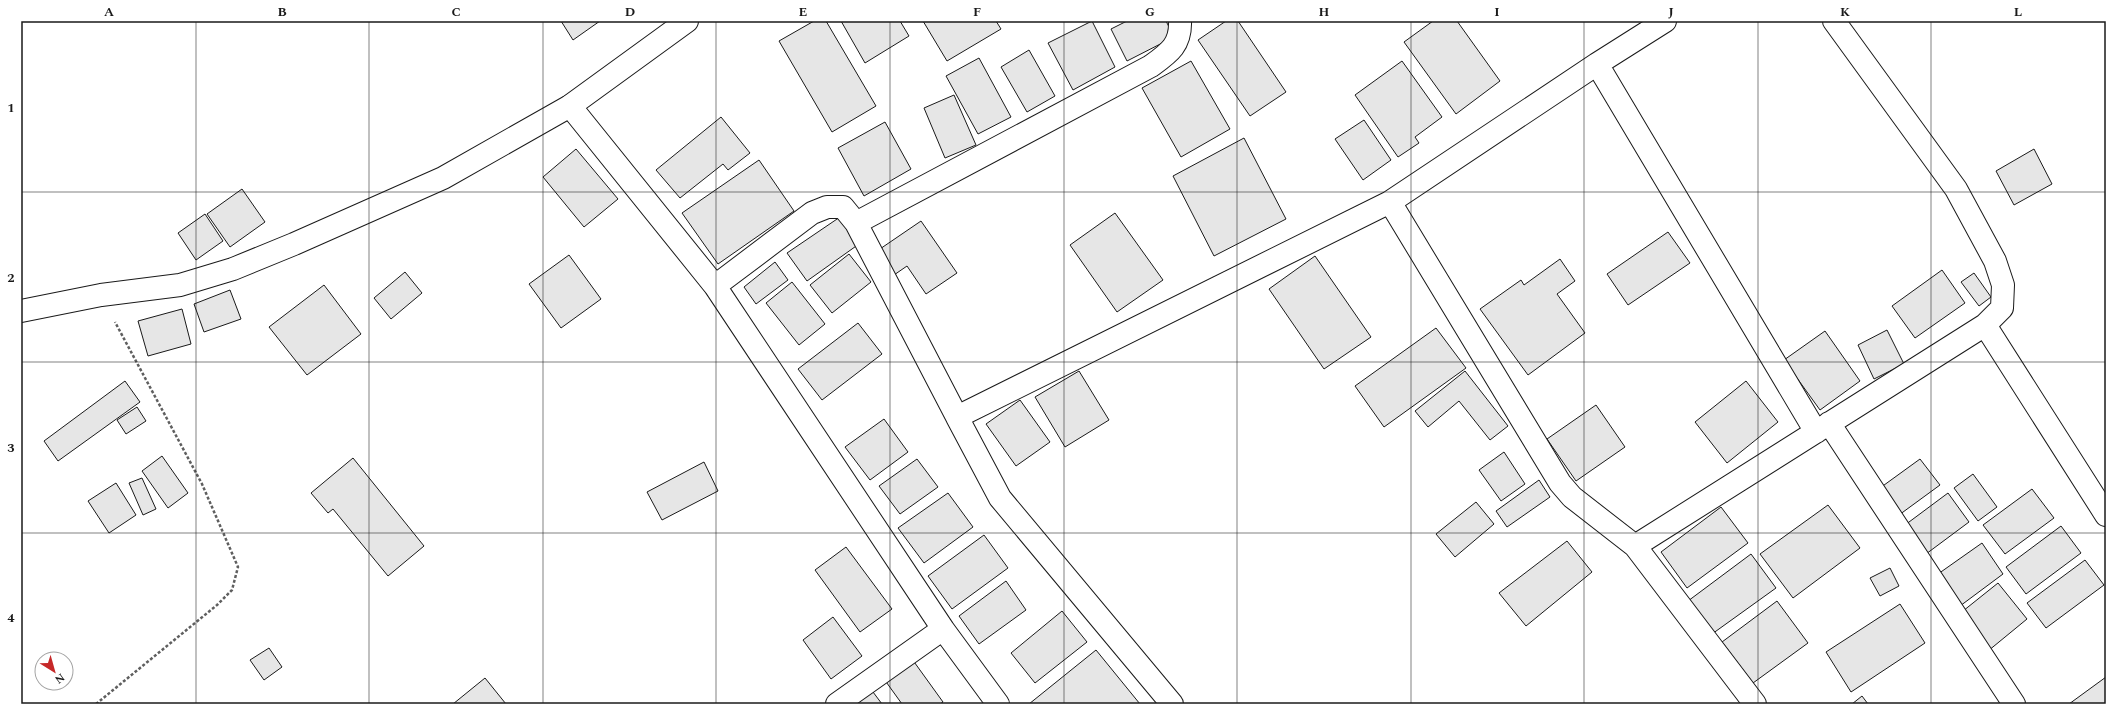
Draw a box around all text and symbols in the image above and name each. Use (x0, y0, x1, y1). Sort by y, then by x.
text: A (104, 2, 114, 22)
text: B (277, 2, 287, 22)
text: C (451, 2, 461, 22)
text: D (625, 2, 635, 22)
text: E (799, 2, 808, 22)
text: F (973, 2, 981, 22)
text: G (1145, 2, 1155, 22)
text: H (1319, 2, 1330, 22)
text: I (1494, 2, 1500, 22)
text: J (1668, 2, 1674, 22)
text: K (1840, 2, 1850, 22)
text: L (2014, 2, 2022, 22)
text: 1 (7, 98, 15, 118)
text: 2 (7, 268, 15, 288)
text: 3 (7, 438, 15, 458)
text: 4 (7, 608, 15, 628)
north arrow (34, 651, 74, 691)
text: N (51, 669, 68, 688)

